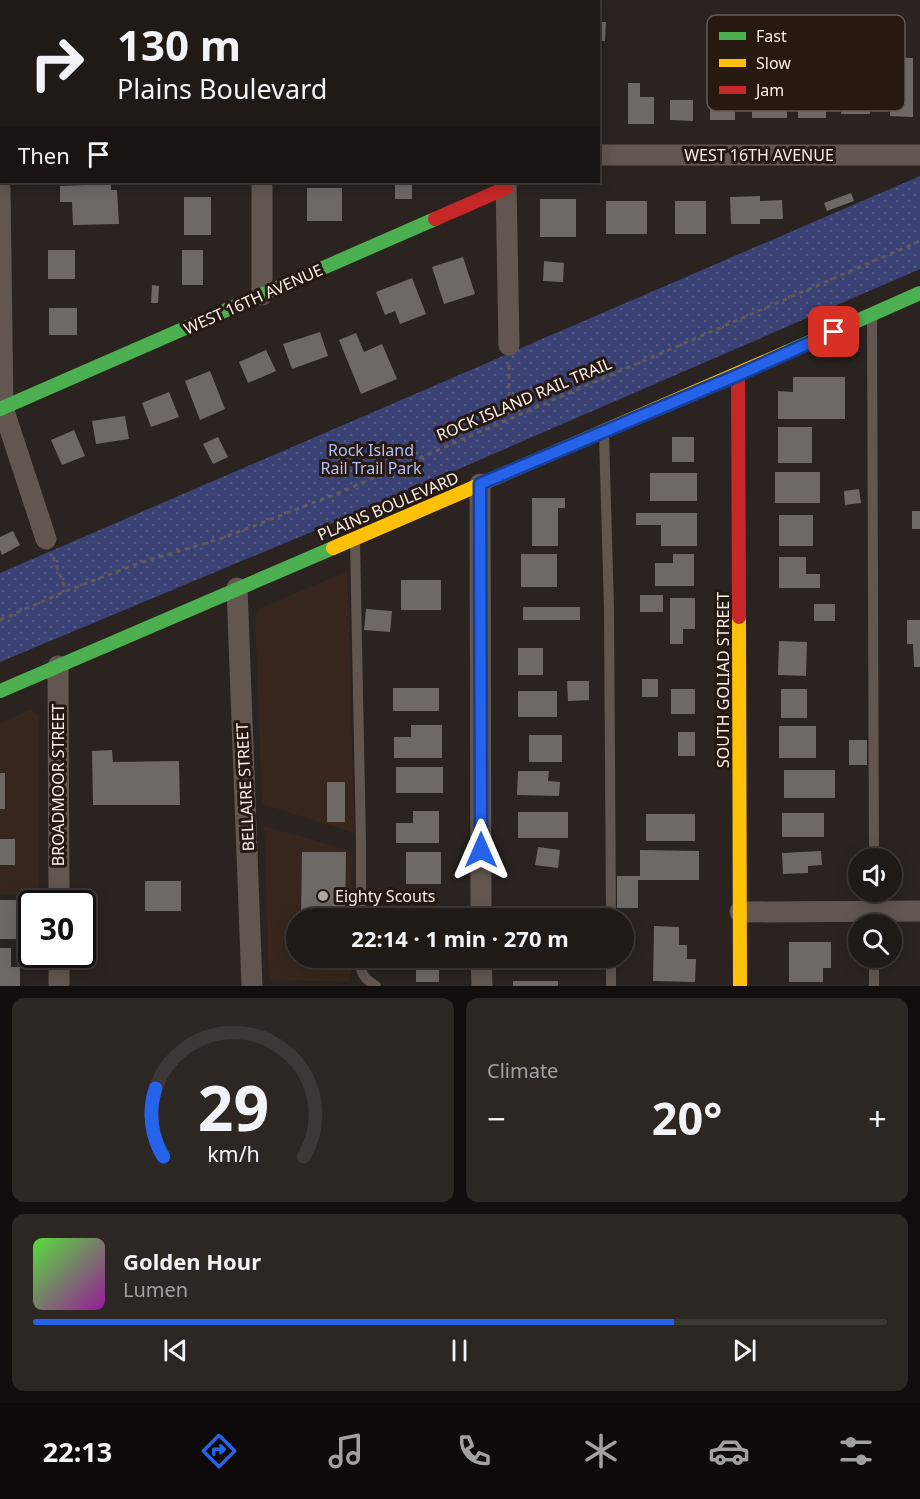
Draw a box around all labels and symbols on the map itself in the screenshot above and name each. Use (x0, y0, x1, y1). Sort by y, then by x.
legend (707, 15, 905, 111)
text: Fast (756, 25, 787, 47)
text: Slow (756, 52, 791, 74)
text: Jam (754, 79, 784, 101)
street label: WEST 16TH AVENUE (684, 144, 834, 166)
street label: WEST 16TH AVENUE (180, 259, 326, 339)
pin (808, 306, 859, 357)
street label: ROCK ISLAND RAIL TRAIL (433, 352, 615, 446)
park label: Rock Island Rail Trail Park (321, 439, 422, 479)
street label: PLAINS BOULEVARD (314, 466, 462, 546)
street label: SOUTH GOLIAD STREET (712, 592, 734, 768)
street label: BROADMOOR STREET (47, 704, 69, 866)
street label: BELLAIRE STREET (231, 722, 259, 852)
position arrow (449, 818, 513, 882)
place label: Eighty Scouts (335, 885, 435, 907)
marker: Eighty Scouts (316, 889, 330, 903)
speed limit sign: 30 (18, 890, 96, 968)

